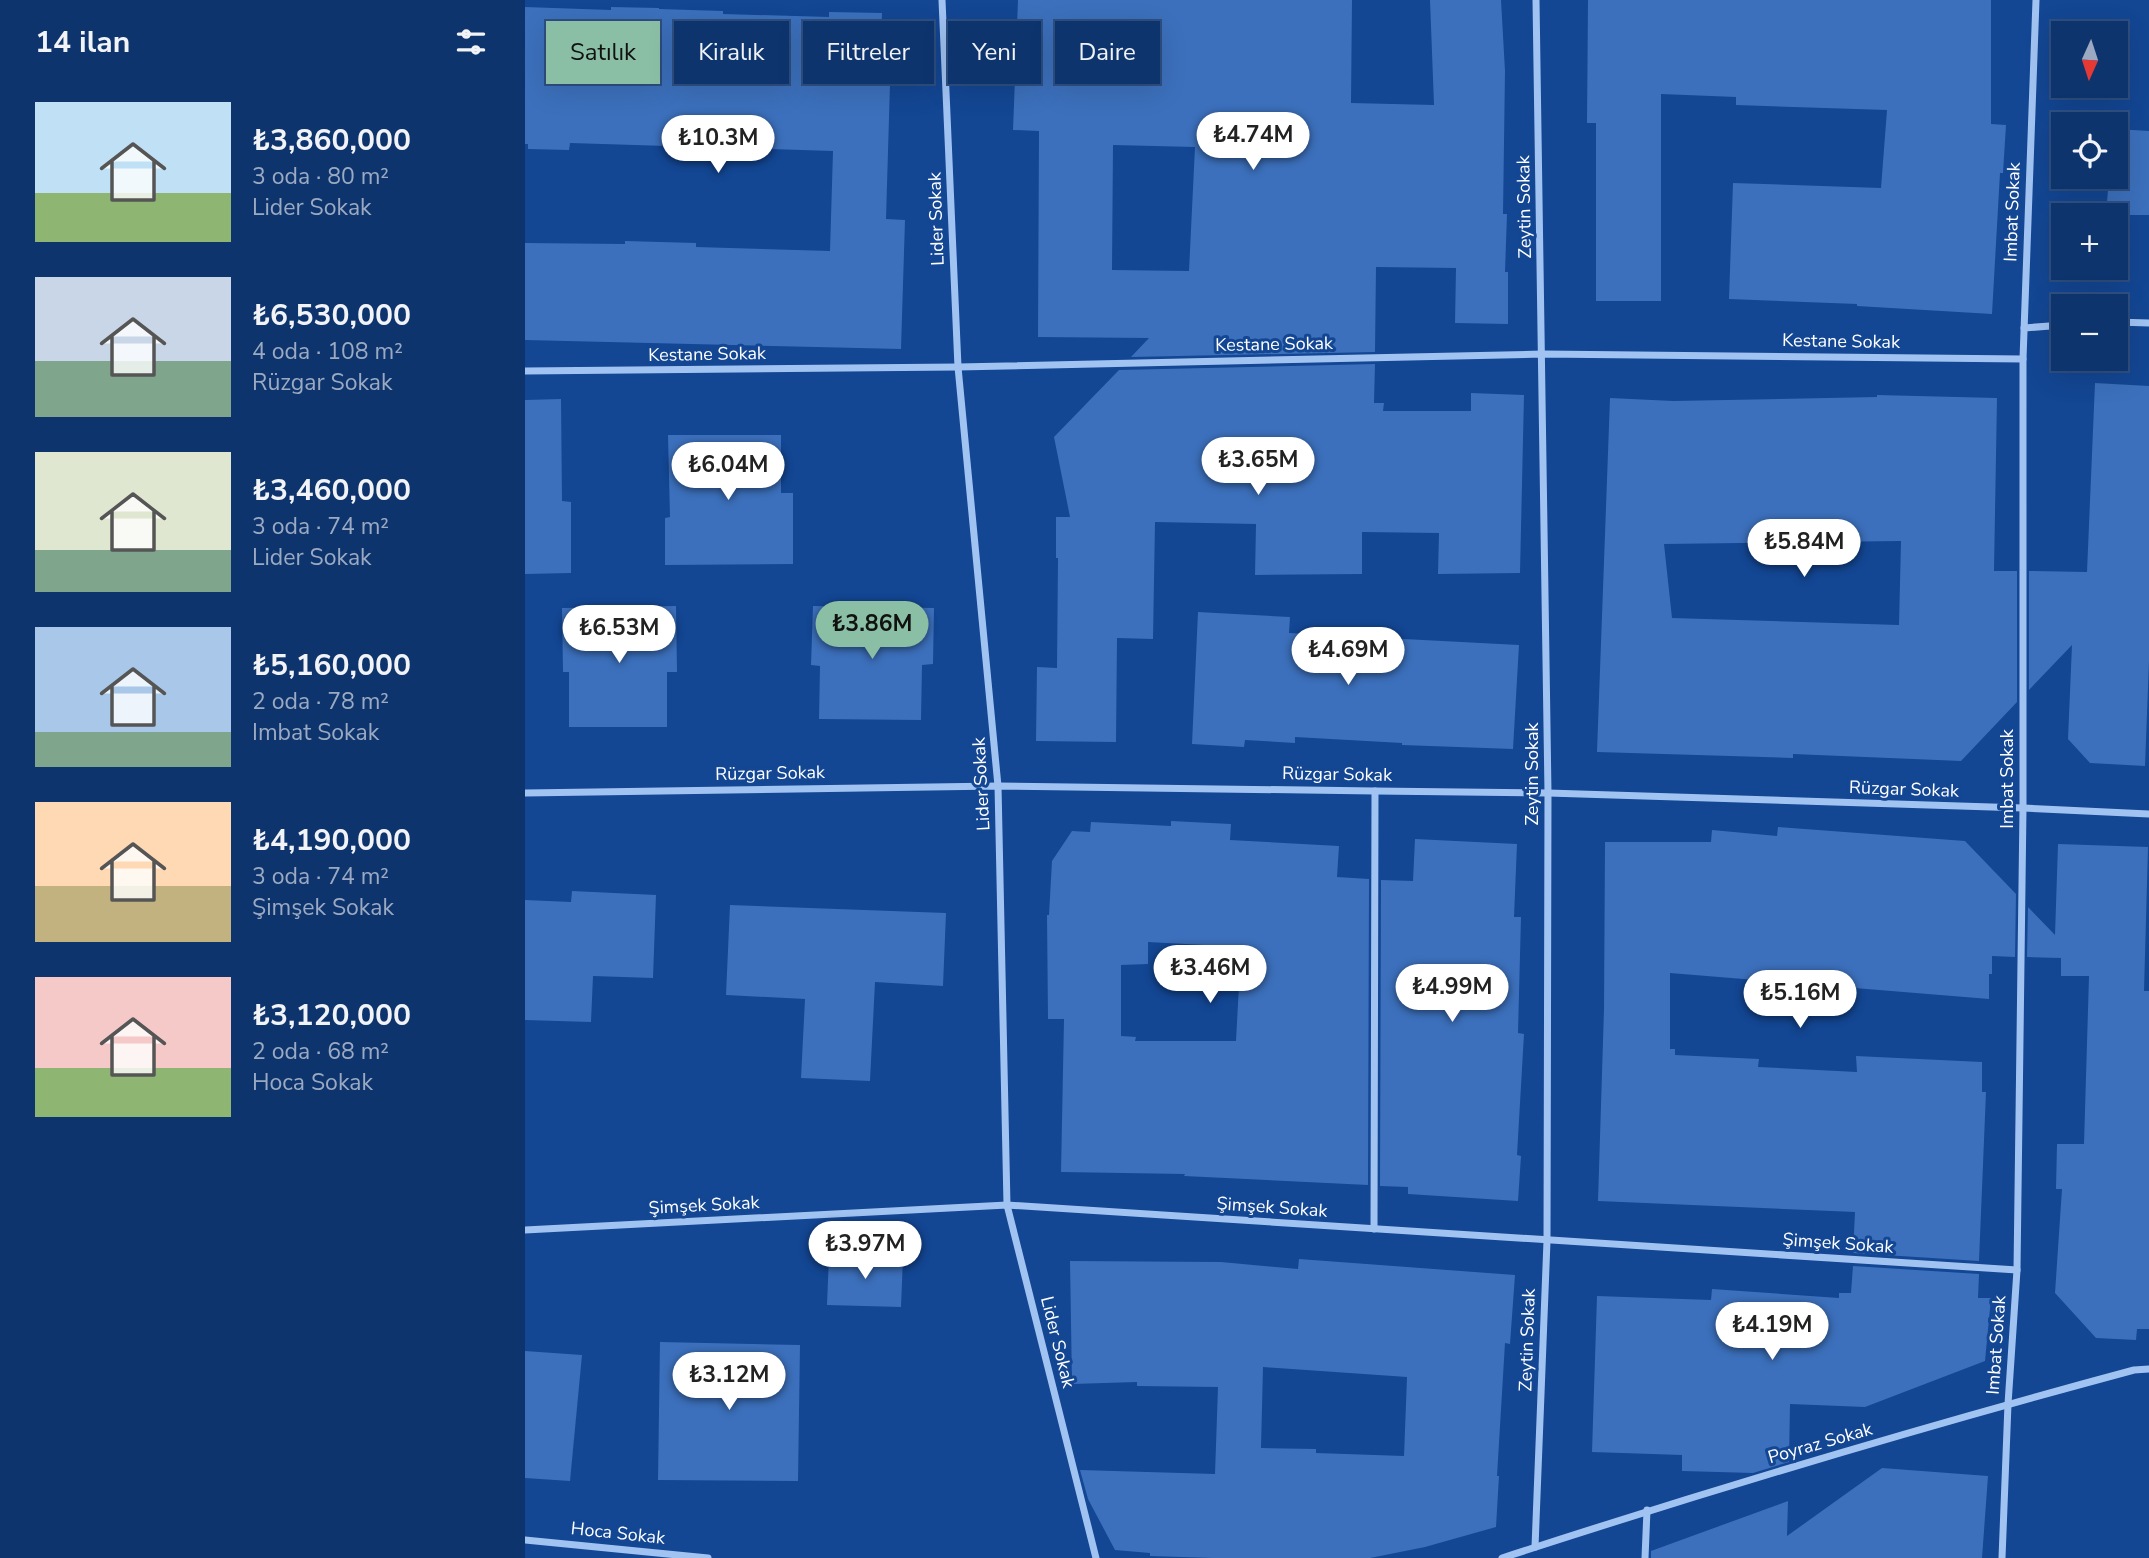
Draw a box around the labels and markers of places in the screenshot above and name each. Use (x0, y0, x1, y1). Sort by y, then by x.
pin: ₺4.74M (1196, 113, 1310, 172)
pin: ₺10.3M (661, 116, 775, 175)
pin: ₺3.65M (1201, 438, 1315, 497)
pin: ₺6.04M (671, 442, 785, 502)
pin: ₺5.84M (1747, 520, 1861, 579)
pin: ₺3.86M (815, 602, 929, 661)
pin: ₺6.53M (562, 606, 676, 665)
pin: ₺4.69M (1291, 628, 1405, 687)
pin: ₺3.46M (1153, 946, 1267, 1005)
pin: ₺4.99M (1395, 964, 1509, 1024)
pin: ₺5.16M (1743, 970, 1857, 1030)
pin: ₺3.97M (808, 1222, 922, 1281)
pin: ₺4.19M (1715, 1302, 1829, 1362)
pin: ₺3.12M (672, 1352, 786, 1412)

